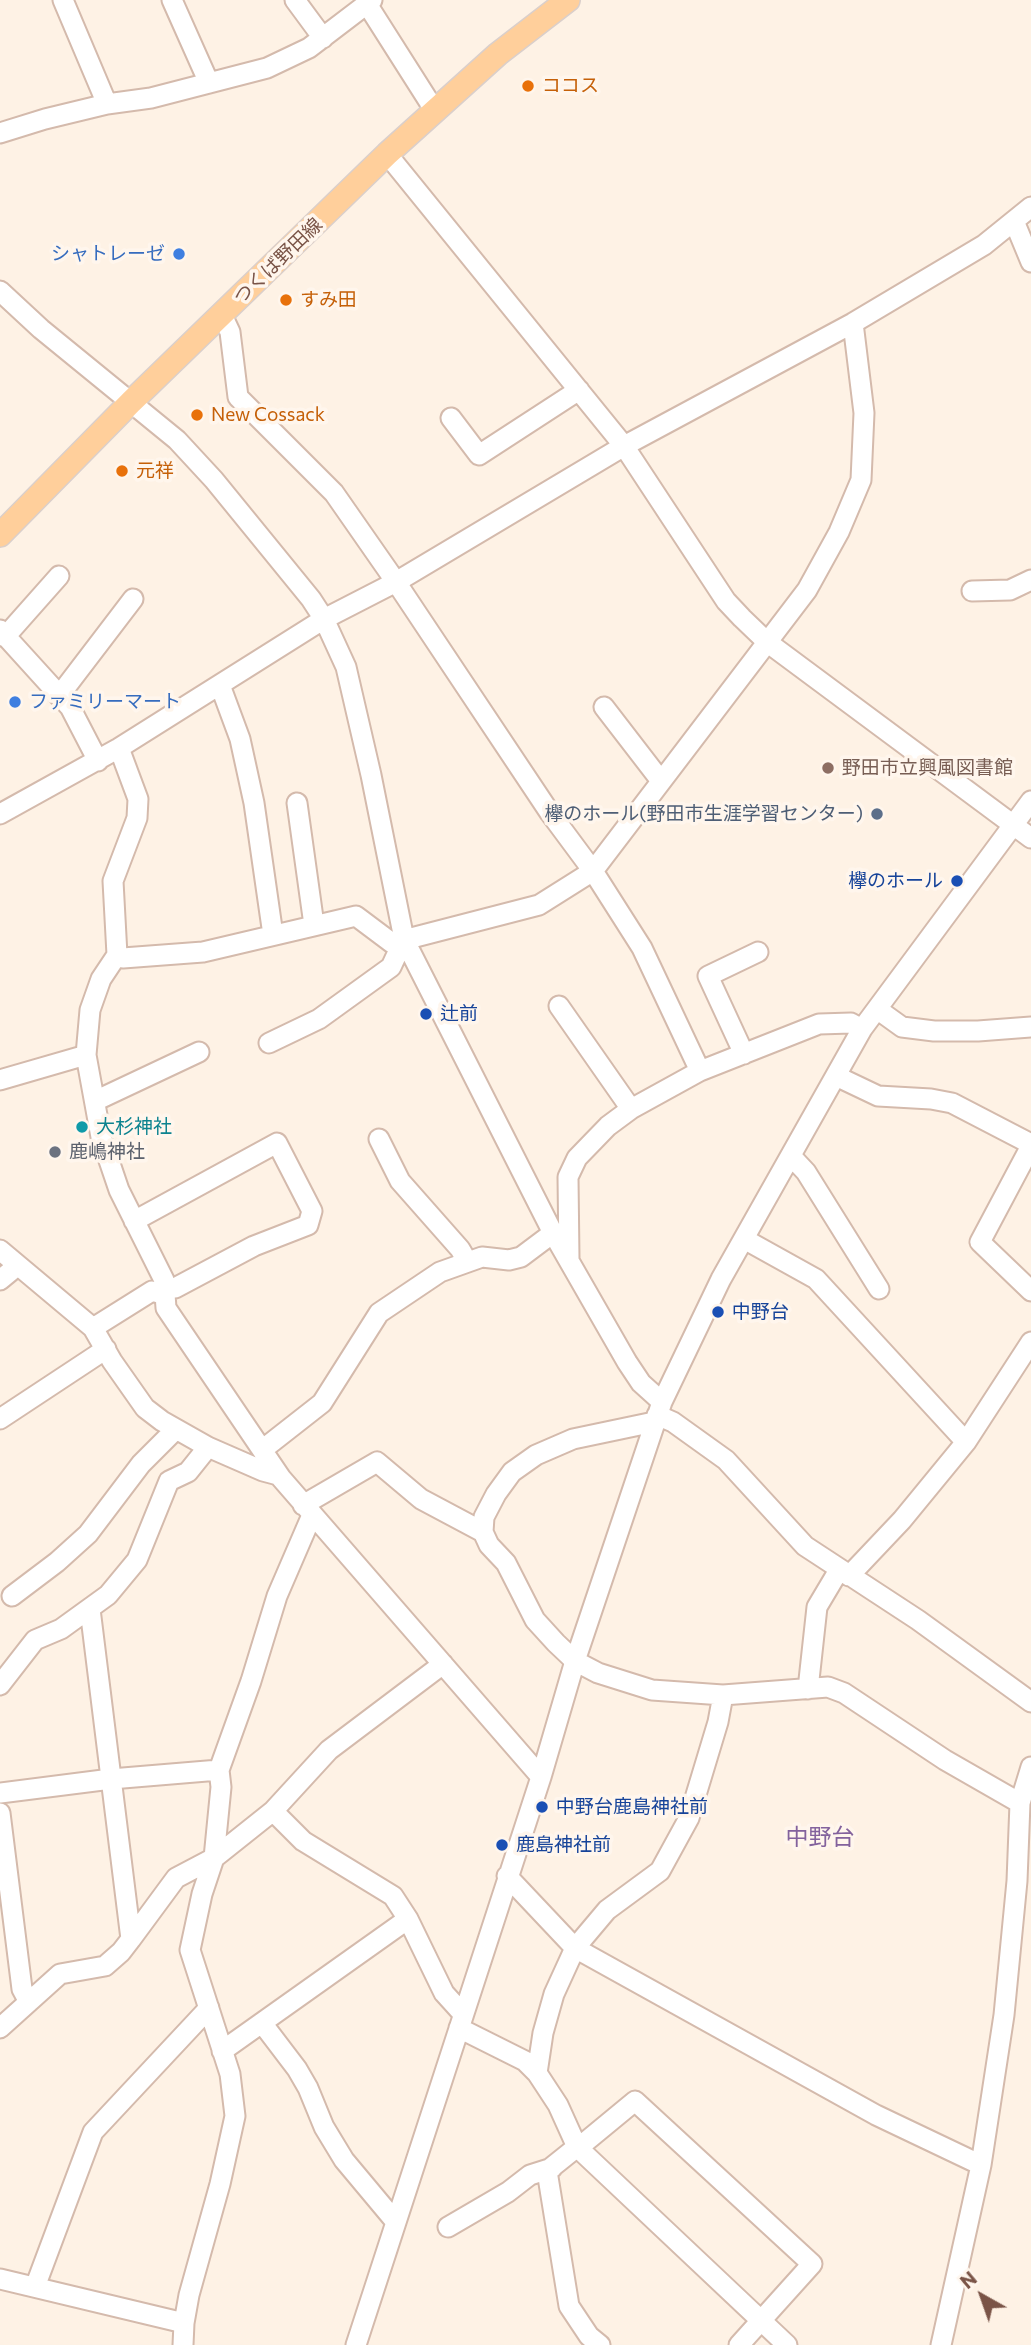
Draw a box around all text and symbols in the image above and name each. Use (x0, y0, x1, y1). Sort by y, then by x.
place label: ココス (542, 75, 599, 97)
marker: ココス (520, 78, 536, 94)
street label: つくば野田線 (229, 213, 327, 309)
place label: シャトレーゼ (51, 243, 165, 265)
marker: シャトレーゼ (171, 246, 187, 262)
place label: すみ田 (300, 289, 357, 311)
marker: すみ田 (278, 292, 294, 308)
place label: New Cossack (211, 404, 325, 426)
marker: New Cossack (189, 407, 205, 423)
place label: 元祥 (136, 460, 174, 482)
marker: 元祥 (114, 463, 130, 479)
place label: ファミリーマート (29, 691, 181, 713)
marker: ファミリーマート (7, 694, 23, 710)
place label: 野田市立興風図書館 (842, 757, 1013, 779)
marker: 野田市立興風図書館 (820, 760, 836, 776)
place label: 欅のホール(野田市生涯学習センター) (544, 803, 863, 825)
marker: 欅のホール(野田市生涯学習センター) (869, 806, 885, 822)
place label: 欅のホール (848, 870, 943, 892)
marker: 欅のホール (949, 873, 965, 889)
place label: 辻前 (440, 1003, 478, 1025)
marker: 辻前 (418, 1006, 434, 1022)
place label: 大杉神社 (96, 1116, 172, 1138)
marker: 大杉神社 (74, 1119, 90, 1135)
place label: 鹿嶋神社 (69, 1141, 145, 1163)
marker: 鹿嶋神社 (47, 1144, 63, 1160)
place label: 中野台 (732, 1301, 789, 1323)
marker: 中野台 (710, 1304, 726, 1320)
place label: 中野台鹿島神社前 (556, 1796, 708, 1818)
marker: 中野台鹿島神社前 (534, 1799, 550, 1815)
district label: 中野台 (786, 1823, 854, 1851)
place label: 鹿島神社前 (516, 1834, 611, 1856)
marker: 鹿島神社前 (494, 1837, 510, 1853)
north arrow (947, 2261, 1017, 2331)
text: N (955, 2266, 981, 2293)

